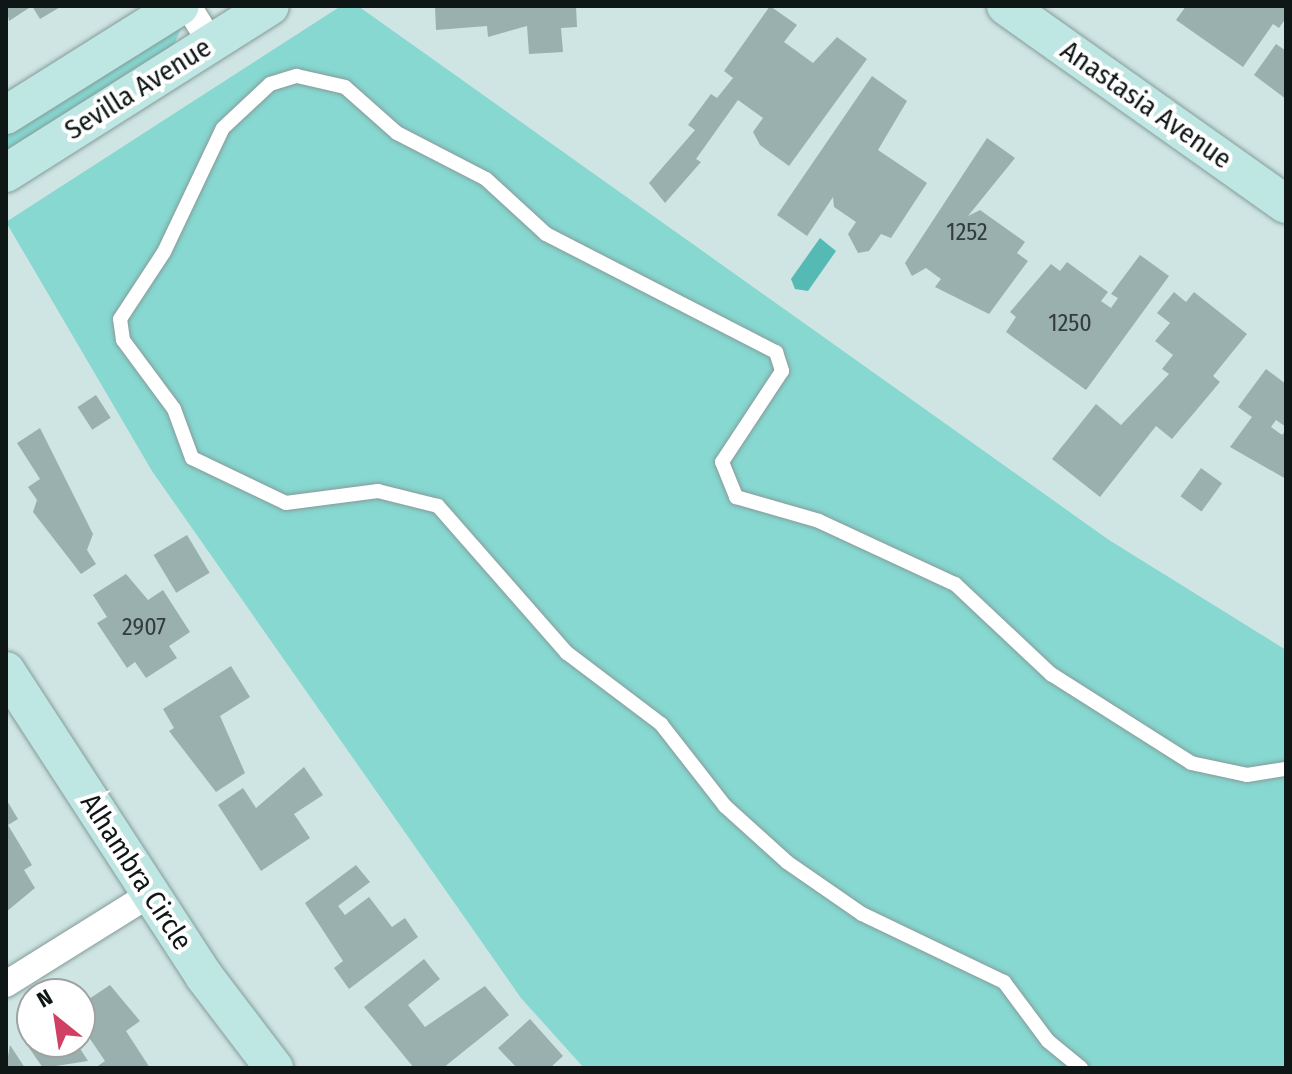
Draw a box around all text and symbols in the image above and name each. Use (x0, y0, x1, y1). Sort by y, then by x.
street label: Sevilla Avenue (59, 31, 217, 147)
street label: Anastasia Avenue (1054, 34, 1238, 176)
house number: 1252 (946, 219, 988, 247)
house number: 1250 (1048, 310, 1092, 338)
house number: 2907 (122, 614, 166, 642)
street label: Alhambra Circle (73, 788, 199, 956)
north arrow (16, 978, 96, 1058)
text: N (32, 984, 57, 1014)

